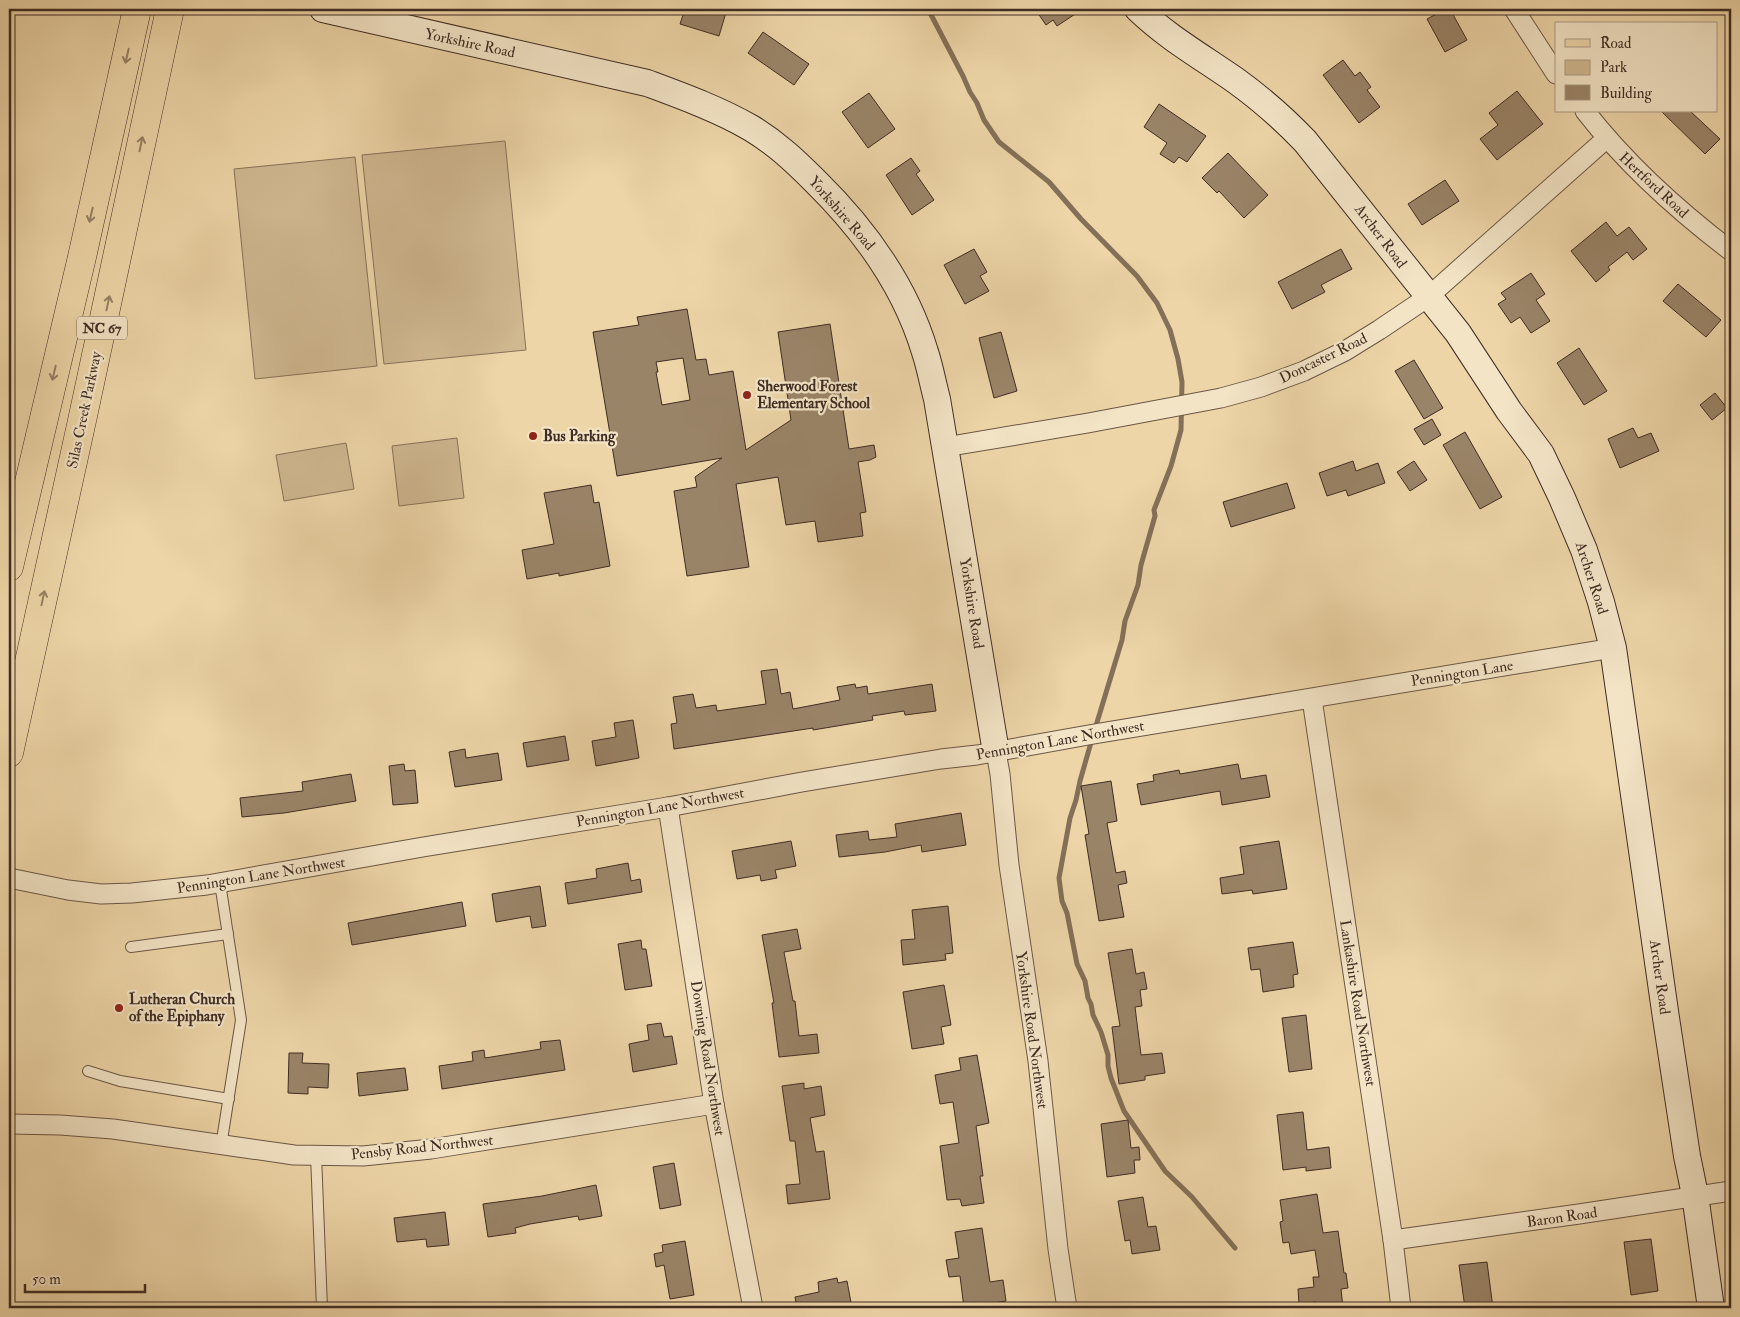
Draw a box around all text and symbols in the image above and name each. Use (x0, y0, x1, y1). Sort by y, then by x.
legend (1555, 22, 1718, 112)
street label: Yorkshire Road (423, 25, 517, 62)
text: Road (1600, 34, 1632, 53)
one-way arrow (122, 48, 131, 64)
text: Park (1600, 58, 1627, 77)
text: Building (1600, 84, 1652, 103)
one-way arrow (137, 136, 146, 152)
street label: Hertford Road (1615, 148, 1693, 223)
street label: Yorkshire Road (804, 172, 879, 255)
street label: Archer Road (1350, 200, 1411, 273)
one-way arrow (86, 206, 95, 222)
one-way arrow (103, 295, 113, 311)
road number: NC 67 (77, 316, 127, 339)
street label: Doncaster Road (1276, 329, 1371, 388)
street label: Silas Creek Parkway (63, 350, 106, 470)
one-way arrow (49, 365, 58, 381)
place label: Sherwood Forest Elementary School (757, 377, 870, 414)
marker: Sherwood Forest Elementary School (741, 389, 753, 401)
place label: Bus Parking (543, 427, 616, 447)
marker: Bus Parking (527, 430, 539, 442)
street label: Archer Road (1571, 538, 1612, 617)
street label: Yorkshire Road (955, 556, 988, 651)
one-way arrow (39, 591, 49, 607)
street label: Pennington Lane (1410, 656, 1515, 691)
street label: Pennington Lane Northwest (975, 716, 1146, 765)
street label: Pennington Lane Northwest (575, 783, 746, 832)
street label: Pennington Lane Northwest (176, 853, 347, 898)
street label: Lankashire Road Northwest (1335, 918, 1380, 1088)
street label: Archer Road (1645, 937, 1674, 1016)
street label: Yorkshire Road Northwest (1011, 950, 1052, 1110)
street label: Downing Road Northwest (686, 979, 729, 1137)
place label: Lutheran Church of the Epiphany (129, 990, 235, 1027)
marker: Lutheran Church of the Epiphany (113, 1002, 125, 1014)
street label: Pensby Road Northwest (350, 1131, 494, 1164)
street label: Baron Road (1526, 1203, 1599, 1232)
scale bar (25, 1262, 145, 1294)
text: 50 m (32, 1270, 61, 1289)

